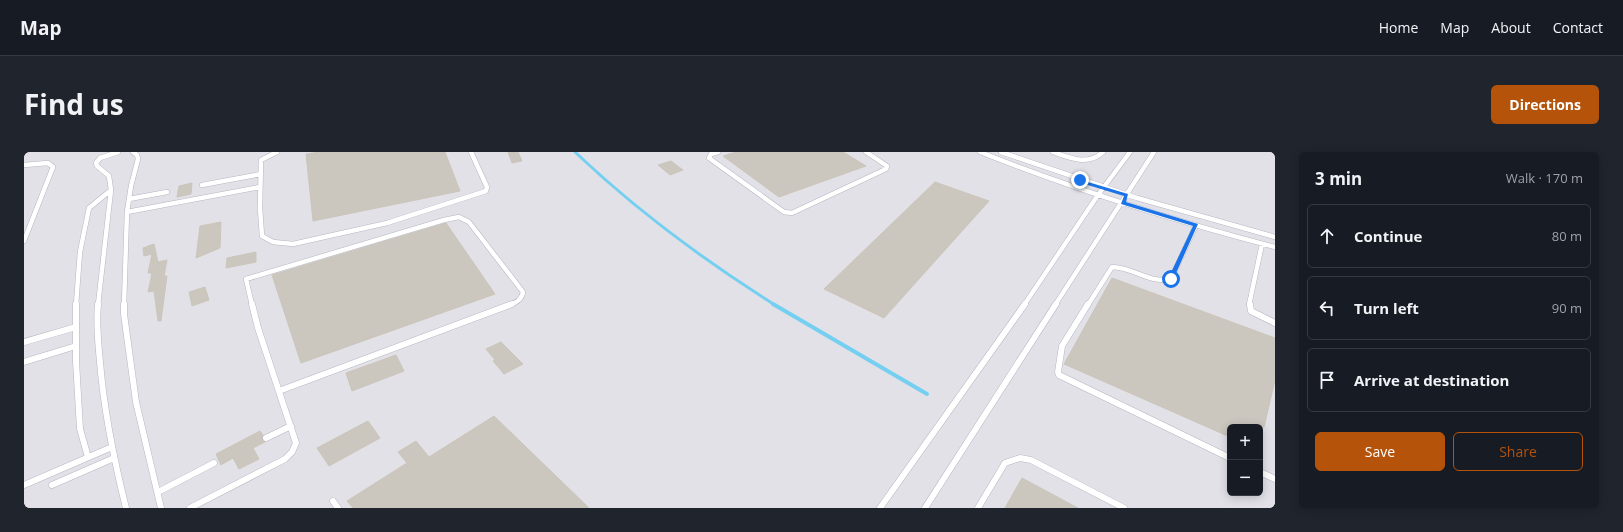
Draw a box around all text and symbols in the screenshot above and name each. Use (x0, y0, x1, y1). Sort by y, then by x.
text: Map (20, 15, 61, 41)
text: Home (1379, 18, 1418, 37)
text: Map (1440, 18, 1469, 37)
text: About (1491, 18, 1531, 37)
text: Contact (1553, 18, 1603, 37)
text: Find us (24, 85, 124, 123)
button: Directions (1491, 85, 1599, 124)
text: 3 min (1315, 167, 1362, 190)
text: Walk · 170 m (1506, 169, 1583, 187)
route end (1071, 171, 1089, 189)
icon: ahead (1316, 225, 1338, 247)
text: Continue (1354, 226, 1422, 246)
text: 80 m (1552, 227, 1582, 245)
route start (1162, 270, 1180, 288)
icon: left (1316, 297, 1338, 319)
text: Turn left (1354, 298, 1419, 318)
text: 90 m (1552, 299, 1582, 317)
icon: arrive (1316, 369, 1338, 391)
text: Arrive at destination (1354, 370, 1509, 390)
map controls (1227, 424, 1263, 496)
button: + (1227, 424, 1263, 460)
button: Save (1315, 432, 1445, 471)
button: Share (1453, 432, 1583, 471)
button: − (1227, 460, 1263, 496)

